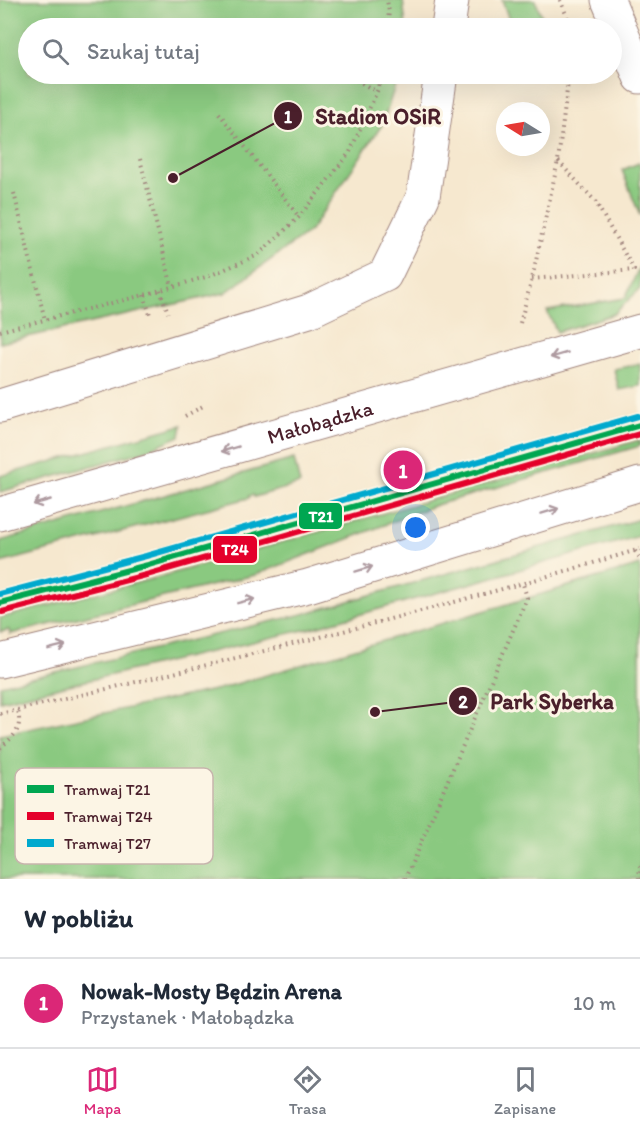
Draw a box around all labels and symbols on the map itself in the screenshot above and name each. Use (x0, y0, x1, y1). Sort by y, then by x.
callout: Stadion OSiR (273, 96, 453, 136)
north arrow (496, 102, 550, 156)
text: Stadion OSiR (315, 103, 441, 130)
text: 1 (284, 106, 293, 128)
one-way arrow (550, 350, 569, 361)
street label: Małobądzka (264, 395, 376, 449)
one-way arrow (221, 444, 240, 455)
pin: 1 (384, 448, 422, 492)
one-way arrow (33, 497, 52, 508)
line badge: T21 (298, 502, 343, 530)
one-way arrow (540, 505, 559, 516)
text: T21 (308, 507, 334, 526)
your location (401, 513, 430, 542)
line badge: T24 (212, 535, 258, 564)
text: T24 (220, 540, 249, 559)
one-way arrow (354, 563, 373, 574)
one-way arrow (237, 595, 256, 607)
one-way arrow (47, 641, 66, 653)
callout: Park Syberka (448, 681, 626, 721)
text: Park Syberka (490, 688, 614, 715)
text: 2 (458, 691, 468, 713)
legend (15, 768, 213, 864)
text: Tramwaj T21 (64, 780, 151, 799)
text: Tramwaj T24 (64, 807, 153, 826)
text: Tramwaj T27 (64, 834, 151, 853)

